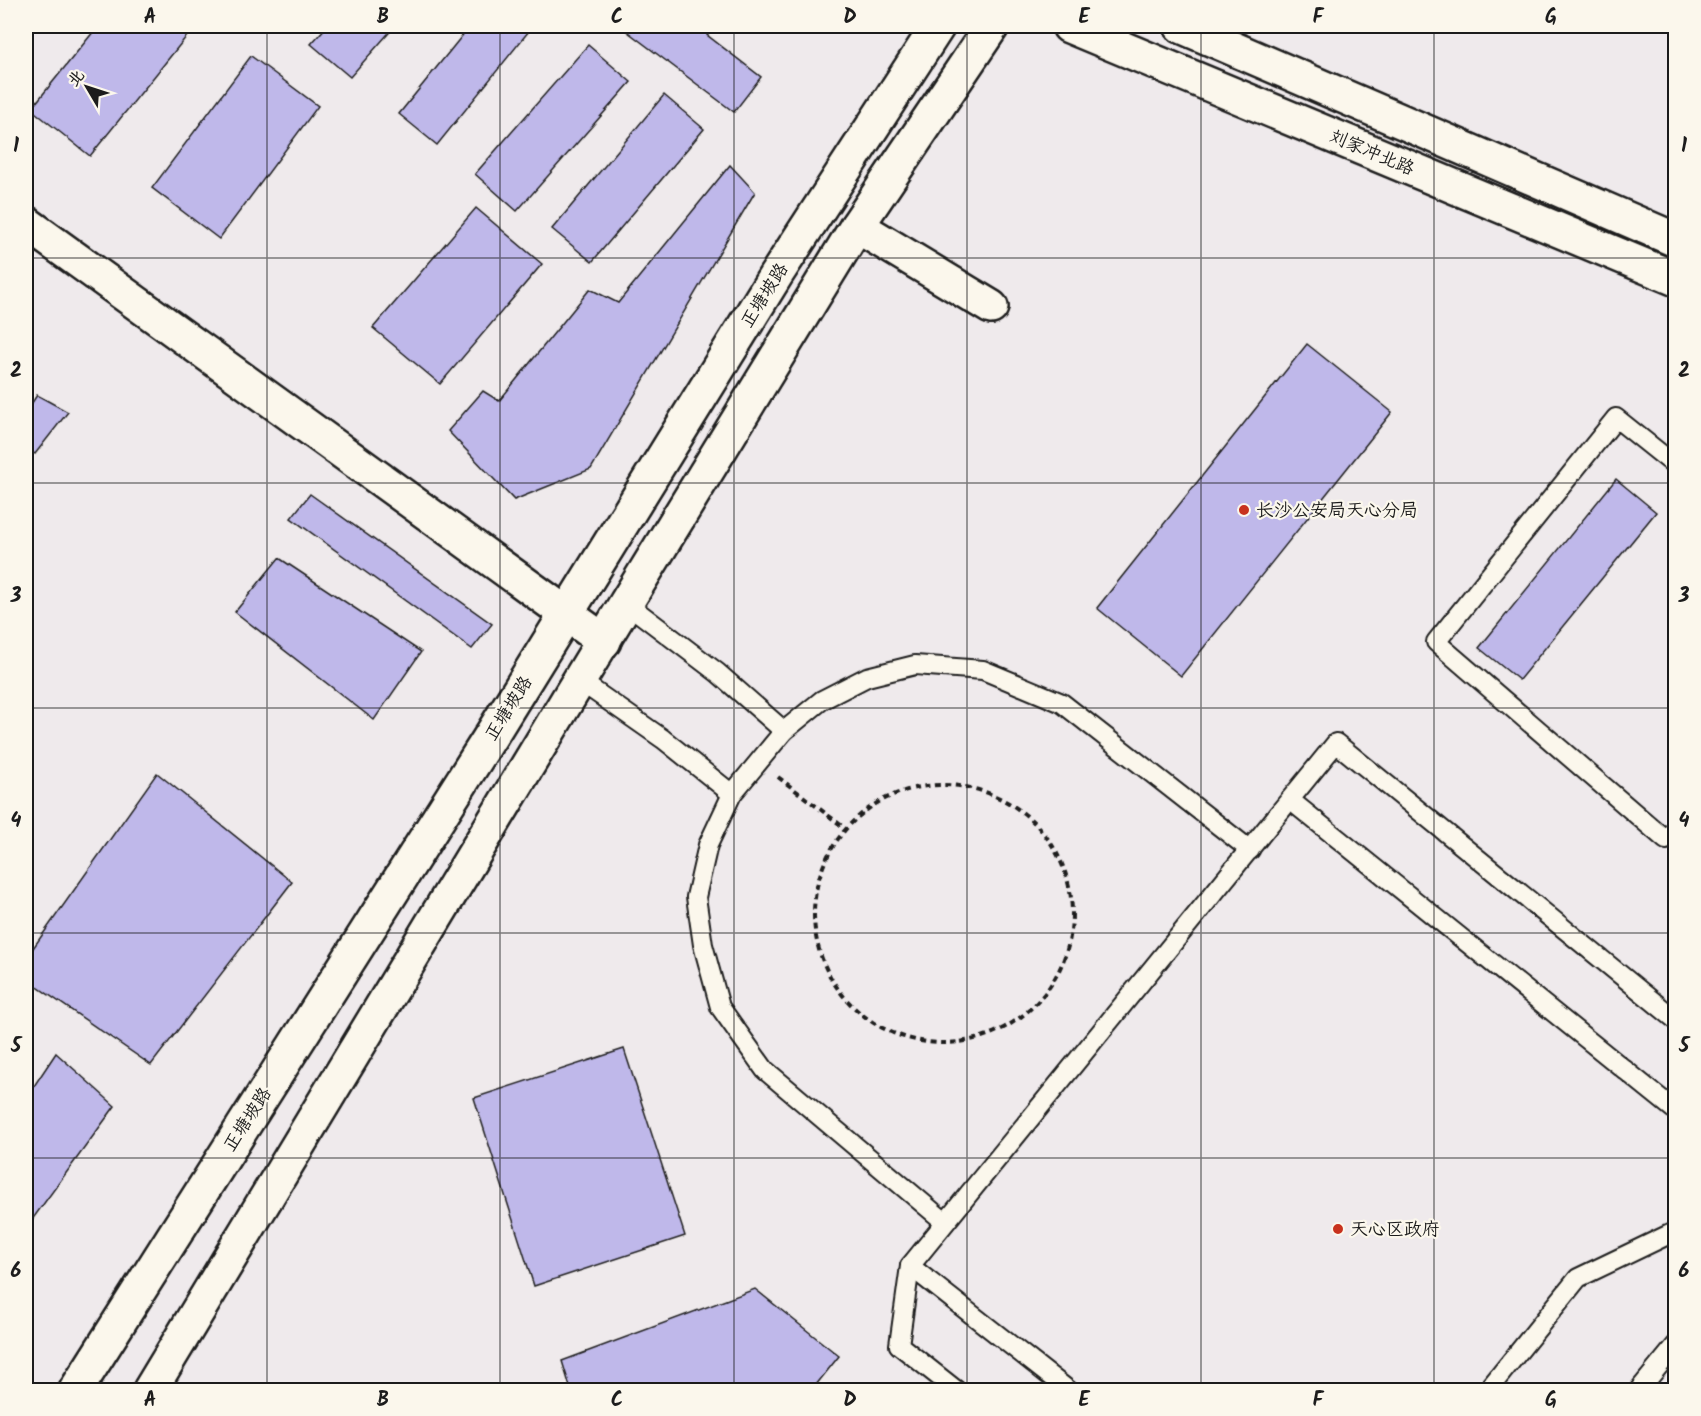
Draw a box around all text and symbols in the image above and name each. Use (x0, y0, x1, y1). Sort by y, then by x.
text: A (144, 2, 156, 34)
text: B (377, 2, 389, 34)
text: C (611, 2, 623, 34)
text: D (843, 2, 857, 34)
text: E (1078, 2, 1090, 34)
text: F (1313, 2, 1325, 34)
text: G (1545, 2, 1557, 34)
north arrow (57, 57, 117, 117)
text: 北 (62, 64, 91, 93)
street label: 刘家冲北路 (1324, 122, 1419, 184)
text: 1 (13, 131, 19, 163)
text: 1 (1681, 131, 1687, 163)
street label: 正塘坡路 (734, 258, 797, 334)
text: 2 (10, 356, 22, 388)
text: 2 (1678, 356, 1690, 388)
place label: 长沙公安局天心分局 (1256, 497, 1418, 526)
marker: 长沙公安局天心分局 (1237, 503, 1251, 517)
text: 3 (10, 581, 22, 613)
text: 3 (1678, 581, 1690, 613)
street label: 正塘坡路 (478, 671, 541, 747)
text: 4 (11, 806, 22, 838)
text: 4 (1679, 806, 1690, 838)
text: 5 (10, 1031, 23, 1063)
text: 5 (1678, 1031, 1691, 1063)
street label: 正塘坡路 (216, 1082, 280, 1158)
place label: 天心区政府 (1350, 1216, 1440, 1245)
marker: 天心区政府 (1331, 1222, 1345, 1236)
text: 6 (11, 1256, 22, 1288)
text: 6 (1679, 1256, 1690, 1288)
text: A (144, 1385, 156, 1416)
text: B (377, 1385, 389, 1416)
text: C (611, 1385, 623, 1416)
text: D (843, 1385, 857, 1416)
text: E (1078, 1385, 1090, 1416)
text: F (1313, 1385, 1325, 1416)
text: G (1545, 1385, 1557, 1416)

